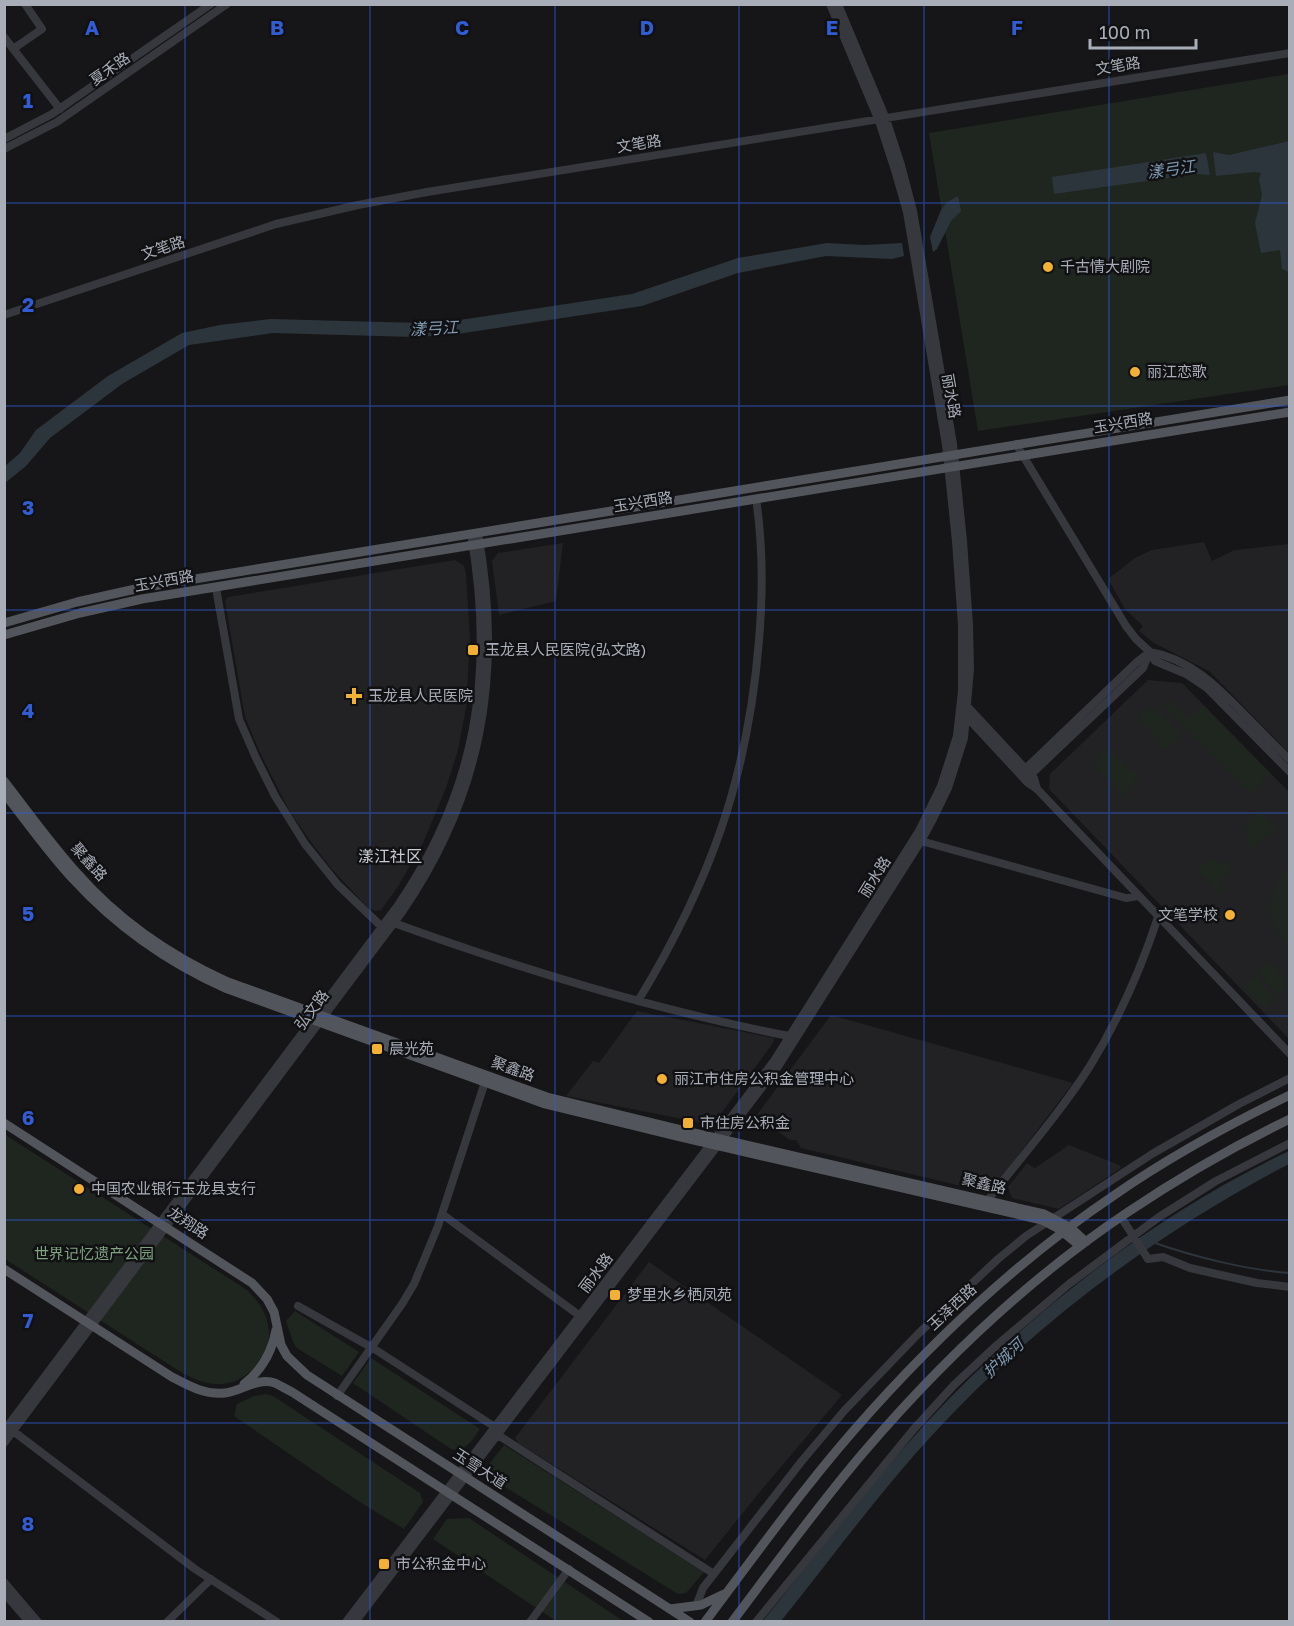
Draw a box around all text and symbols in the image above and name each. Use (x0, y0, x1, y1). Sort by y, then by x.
scale bar (1090, 12, 1196, 50)
text: A (85, 15, 99, 39)
text: B (270, 15, 284, 39)
text: C (455, 15, 469, 39)
text: D (640, 15, 654, 39)
text: E (826, 15, 838, 39)
text: F (1011, 15, 1023, 39)
text: 100 m (1099, 21, 1150, 43)
street label: 夏禾路 (86, 48, 133, 88)
street label: 文笔路 (1094, 53, 1141, 77)
text: 1 (23, 88, 33, 112)
street label: 文笔路 (615, 131, 662, 155)
water label: 漾弓江 (1146, 155, 1198, 182)
street label: 文笔路 (139, 232, 187, 263)
place label: 千古情大剧院 (1060, 257, 1150, 275)
marker: 千古情大剧院 (1041, 260, 1055, 274)
text: 2 (22, 292, 34, 316)
water label: 漾弓江 (410, 317, 460, 339)
place label: 丽江恋歌 (1147, 362, 1207, 380)
marker: 丽江恋歌 (1128, 365, 1142, 379)
street label: 丽水路 (939, 372, 965, 420)
street label: 玉兴西路 (1092, 408, 1154, 436)
street label: 玉兴西路 (612, 487, 674, 515)
text: 3 (22, 495, 34, 519)
street label: 玉兴西路 (133, 566, 195, 594)
place label: 玉龙县人民医院(弘文路) (485, 640, 646, 658)
marker: 玉龙县人民医院(弘文路) (466, 643, 480, 657)
place label: 玉龙县人民医院 (368, 686, 473, 704)
marker: 玉龙县人民医院 (345, 687, 363, 705)
text: 4 (22, 698, 34, 722)
street label: 聚鑫路 (68, 839, 111, 884)
district label: 漾江社区 (358, 846, 422, 866)
street label: 丽水路 (855, 853, 894, 900)
text: 5 (22, 901, 34, 925)
place label: 文笔学校 (1158, 905, 1218, 923)
marker: 文笔学校 (1223, 908, 1237, 922)
street label: 弘文路 (290, 986, 332, 1033)
place label: 晨光苑 (389, 1039, 434, 1057)
marker: 晨光苑 (370, 1042, 384, 1056)
street label: 聚鑫路 (489, 1052, 538, 1084)
place label: 丽江市住房公积金管理中心 (674, 1069, 854, 1087)
marker: 丽江市住房公积金管理中心 (655, 1072, 669, 1086)
text: 6 (22, 1105, 34, 1129)
place label: 市住房公积金 (700, 1113, 790, 1131)
marker: 市住房公积金 (681, 1116, 695, 1130)
street label: 聚鑫路 (960, 1169, 1008, 1197)
place label: 中国农业银行玉龙县支行 (91, 1179, 256, 1197)
marker: 中国农业银行玉龙县支行 (72, 1182, 86, 1196)
street label: 龙翔路 (165, 1202, 212, 1242)
park label: 世界记忆遗产公园 (34, 1244, 154, 1262)
street label: 丽水路 (574, 1249, 616, 1296)
street label: 玉泽西路 (923, 1279, 979, 1333)
place label: 梦里水乡栖凤苑 (627, 1285, 732, 1303)
marker: 梦里水乡栖凤苑 (608, 1288, 622, 1302)
text: 7 (23, 1308, 34, 1332)
water label: 护城河 (979, 1332, 1030, 1382)
street label: 玉雪大道 (450, 1444, 511, 1492)
text: 8 (22, 1511, 34, 1535)
place label: 市公积金中心 (396, 1554, 486, 1572)
marker: 市公积金中心 (377, 1557, 391, 1571)

